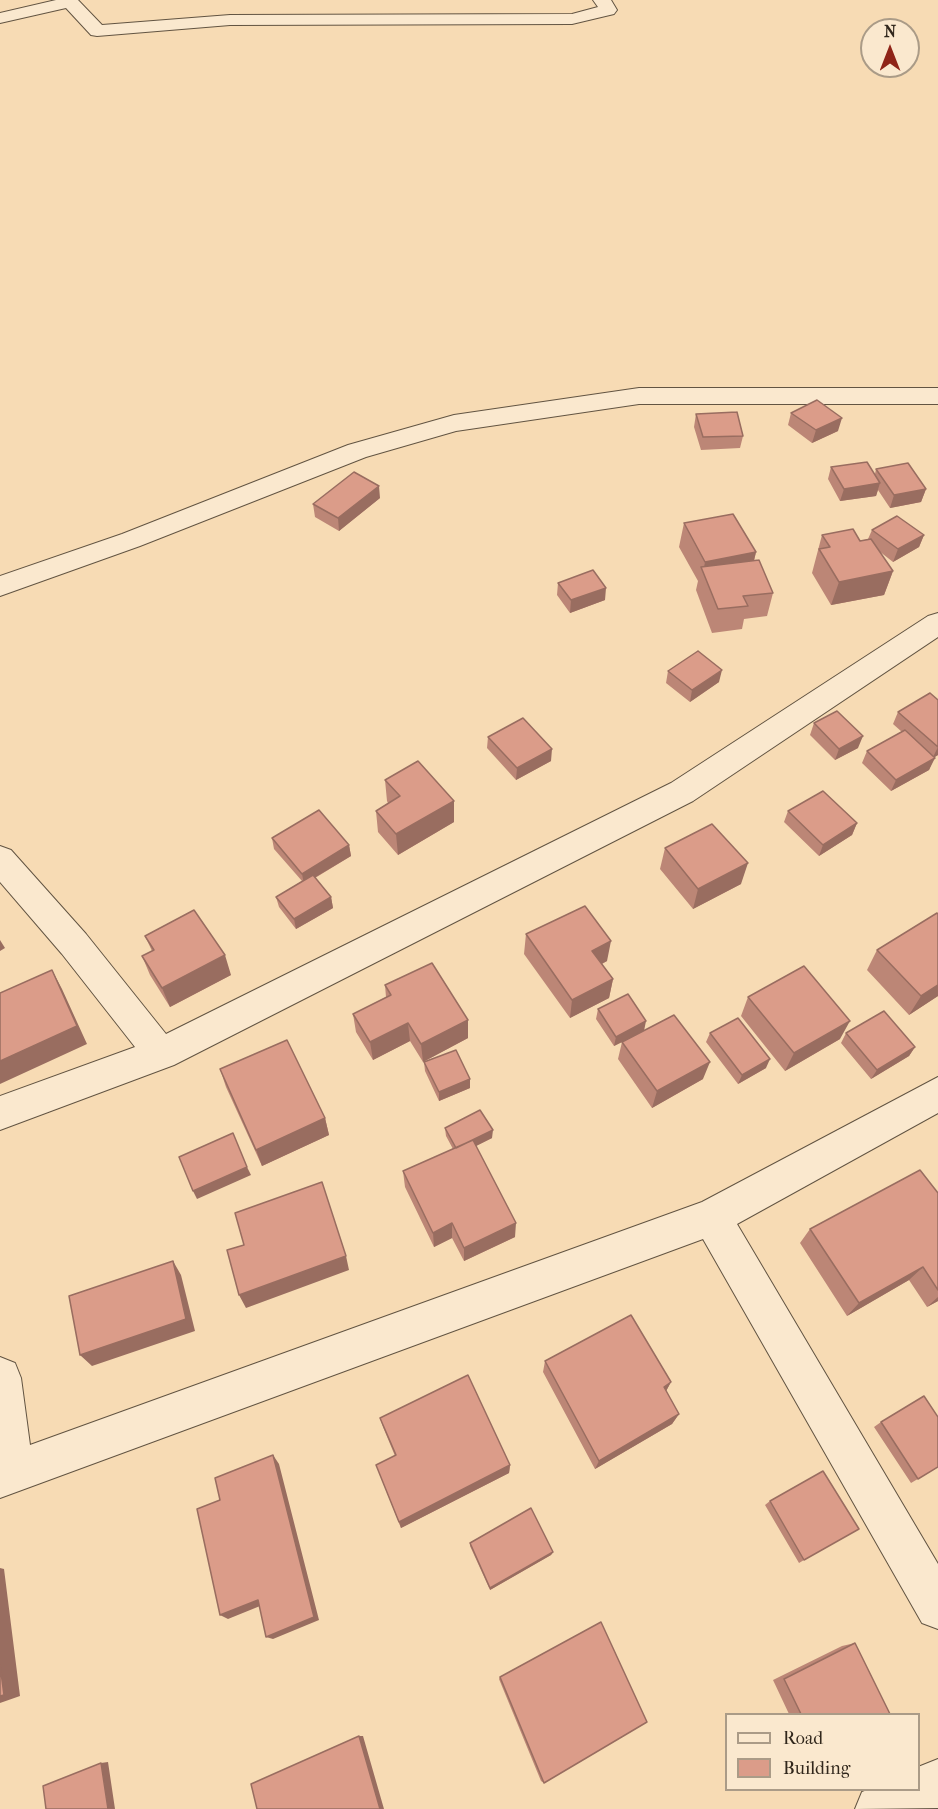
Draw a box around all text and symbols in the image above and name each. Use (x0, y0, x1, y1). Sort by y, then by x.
north arrow (860, 18, 920, 78)
text: N (884, 22, 896, 41)
legend (725, 1713, 920, 1791)
text: Road (783, 1728, 823, 1749)
text: Building (783, 1758, 850, 1779)

